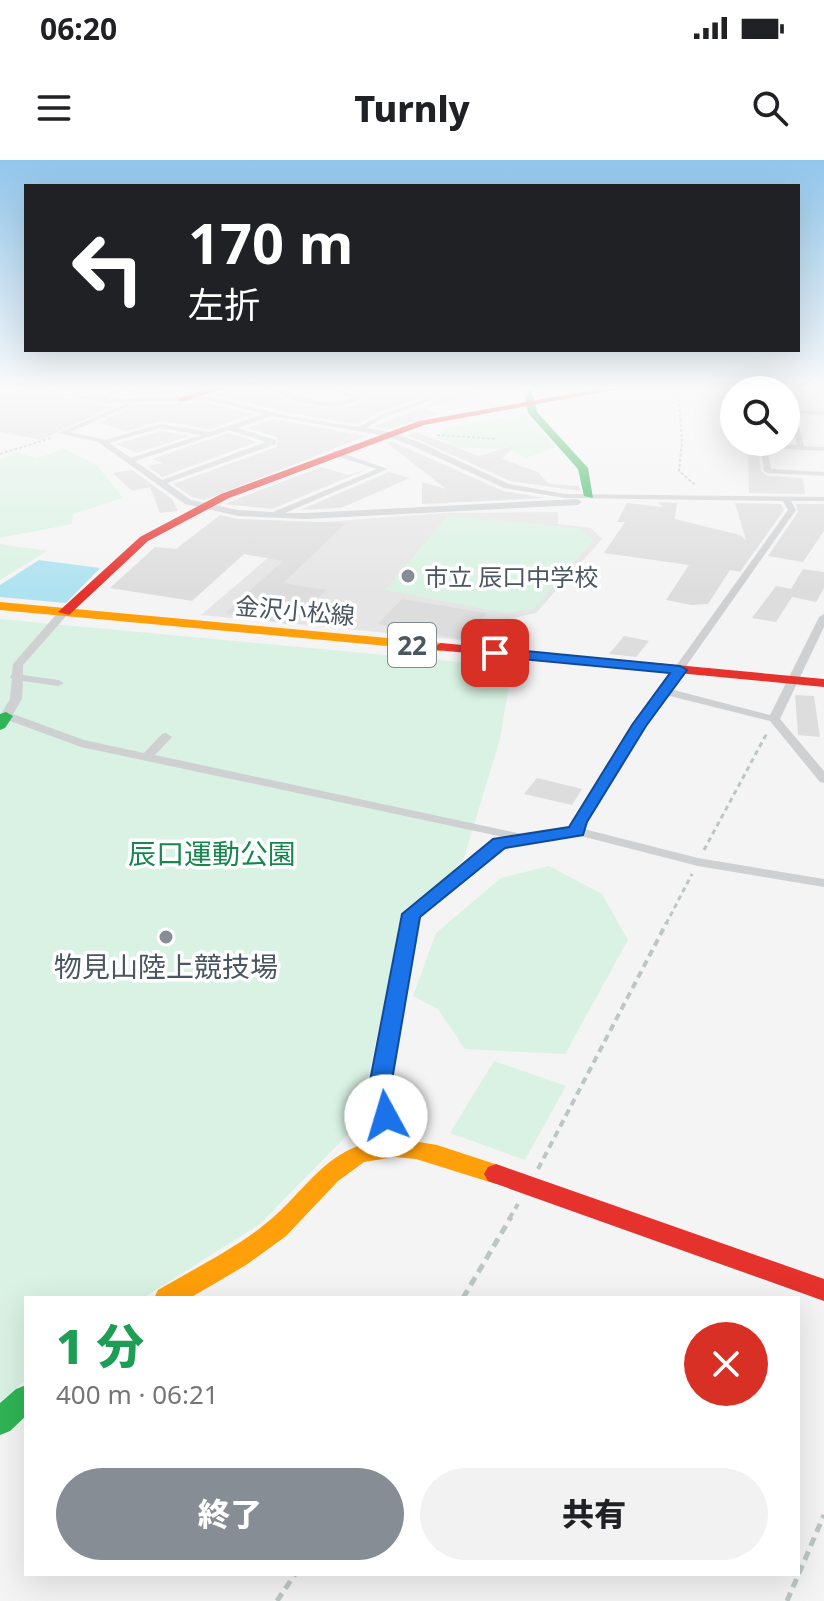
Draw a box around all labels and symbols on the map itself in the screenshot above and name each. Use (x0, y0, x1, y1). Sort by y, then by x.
place label: 市立 辰口中学校 (424, 560, 598, 593)
marker: 市立 辰口中学校 (399, 567, 417, 585)
street label: 金沢小松線 (234, 588, 356, 632)
pin (461, 619, 529, 687)
road number: 22 (388, 623, 436, 667)
park label: 辰口運動公園 (128, 834, 296, 872)
marker: 物見山陸上競技場 (157, 928, 175, 946)
place label: 物見山陸上競技場 (54, 947, 278, 985)
position arrow (344, 1074, 428, 1158)

